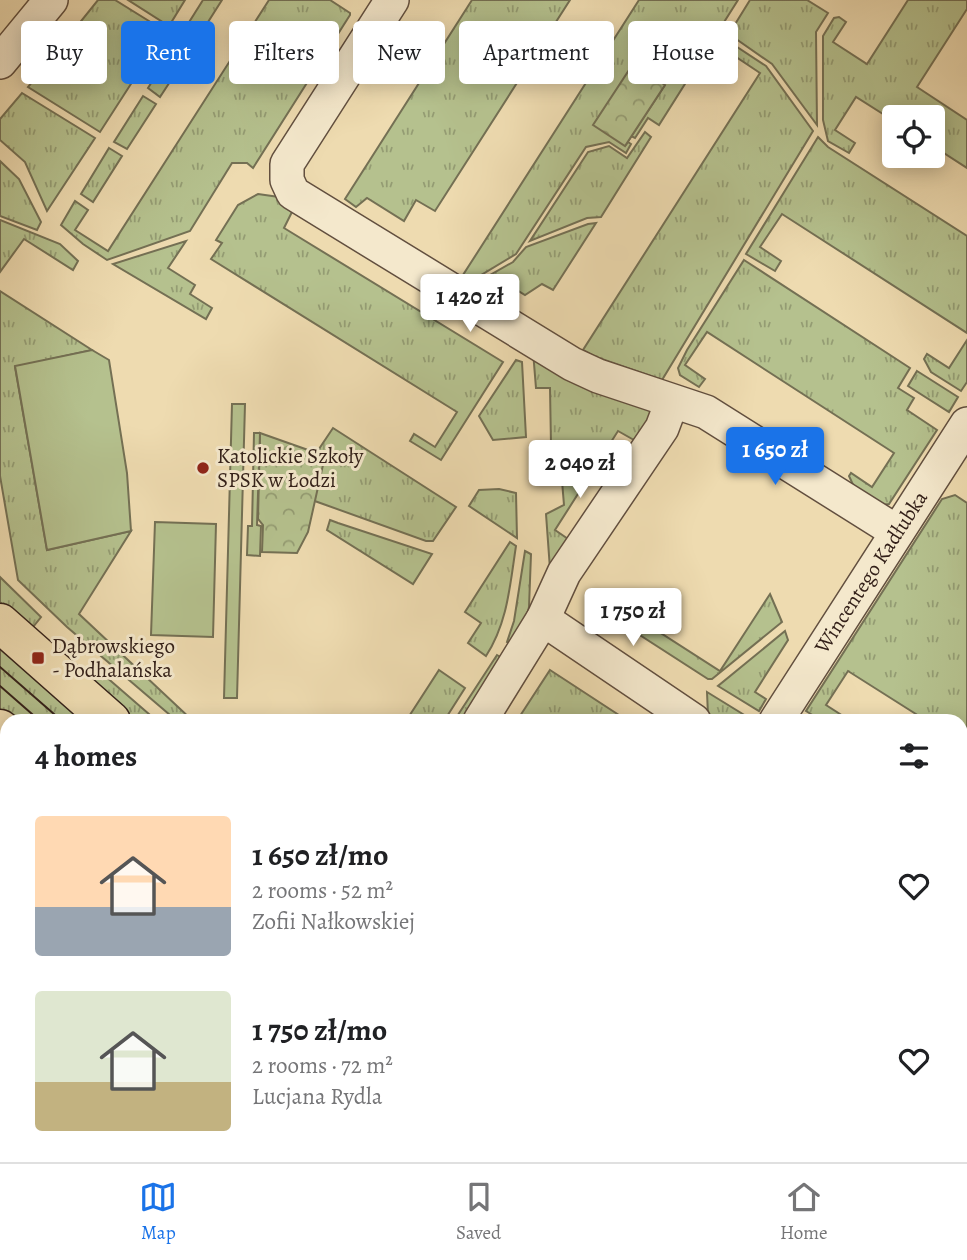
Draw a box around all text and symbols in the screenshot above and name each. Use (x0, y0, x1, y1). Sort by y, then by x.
chip: Buy (21, 21, 107, 84)
chip: Rent (121, 21, 215, 84)
chip: Filters (229, 21, 339, 84)
chip: New (353, 21, 445, 84)
chip: Apartment (459, 21, 614, 84)
chip: House (628, 21, 738, 84)
map controls (882, 105, 945, 168)
button: locate (882, 105, 945, 168)
pin: 1 420 zł (398, 274, 542, 334)
text: 1 420 zł (436, 281, 504, 312)
pin: 1 650 zł (703, 428, 847, 487)
text: 1 650 zł (742, 434, 808, 465)
pin: 2 040 zł (508, 440, 652, 500)
place label: Katolickie Szkoły SPSK w Łodzi (217, 442, 364, 494)
text: 2 040 zł (545, 447, 615, 478)
marker: Katolickie Szkoły SPSK w Łodzi (195, 460, 211, 476)
street label: Wincentego Kadłubka (807, 485, 934, 660)
pin: 1 750 zł (561, 588, 705, 648)
text: 1 750 zł (601, 595, 665, 626)
place label: Dąbrowskiego - Podhalańska (52, 632, 175, 684)
marker: Dąbrowskiego - Podhalańska (30, 650, 46, 666)
text: 4 homes (35, 736, 137, 776)
icon: filters (895, 737, 933, 775)
text: 1 650 zł/mo (252, 835, 388, 875)
icon: home (91, 844, 175, 928)
icon: heart (895, 867, 933, 905)
text: 2 rooms · 52 m² (252, 875, 393, 906)
text: Zofii Nałkowskiej (252, 906, 415, 937)
text: 1 750 zł/mo (252, 1010, 387, 1050)
icon: home (91, 1019, 175, 1103)
icon: heart (895, 1042, 933, 1080)
text: 2 rooms · 72 m² (252, 1050, 393, 1081)
text: Lucjana Rydla (252, 1081, 382, 1112)
tab: Map (139, 1178, 177, 1246)
tab: Saved (456, 1178, 501, 1246)
tab: Home (780, 1178, 828, 1246)

